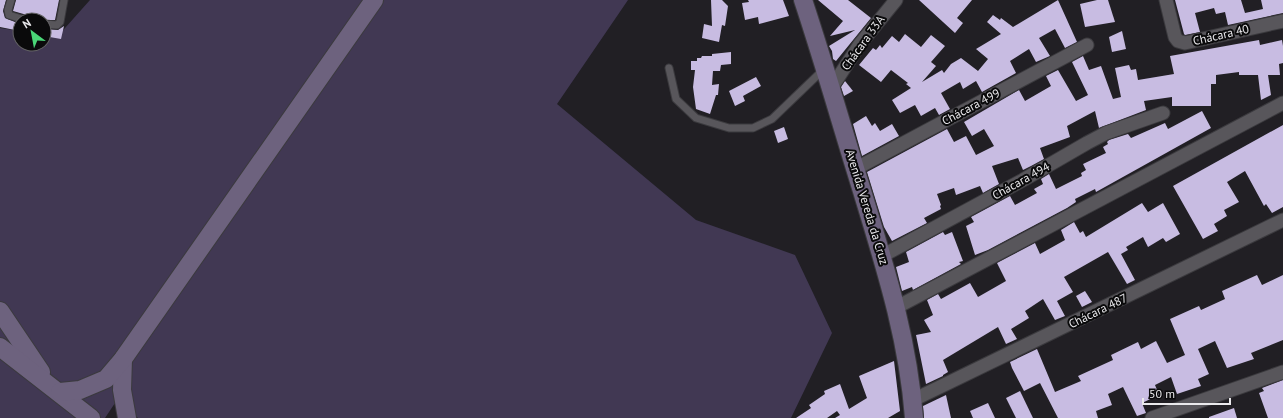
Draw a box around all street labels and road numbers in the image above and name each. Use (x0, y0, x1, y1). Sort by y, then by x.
street label: Chácara 33A (838, 12, 887, 73)
street label: Chácara 40 (1191, 21, 1251, 48)
street label: Chácara 499 (939, 85, 1002, 128)
street label: Avenida Vereda da Cruz (843, 147, 892, 266)
street label: Chácara 494 (989, 158, 1053, 203)
street label: Chácara 487 (1066, 290, 1130, 331)

